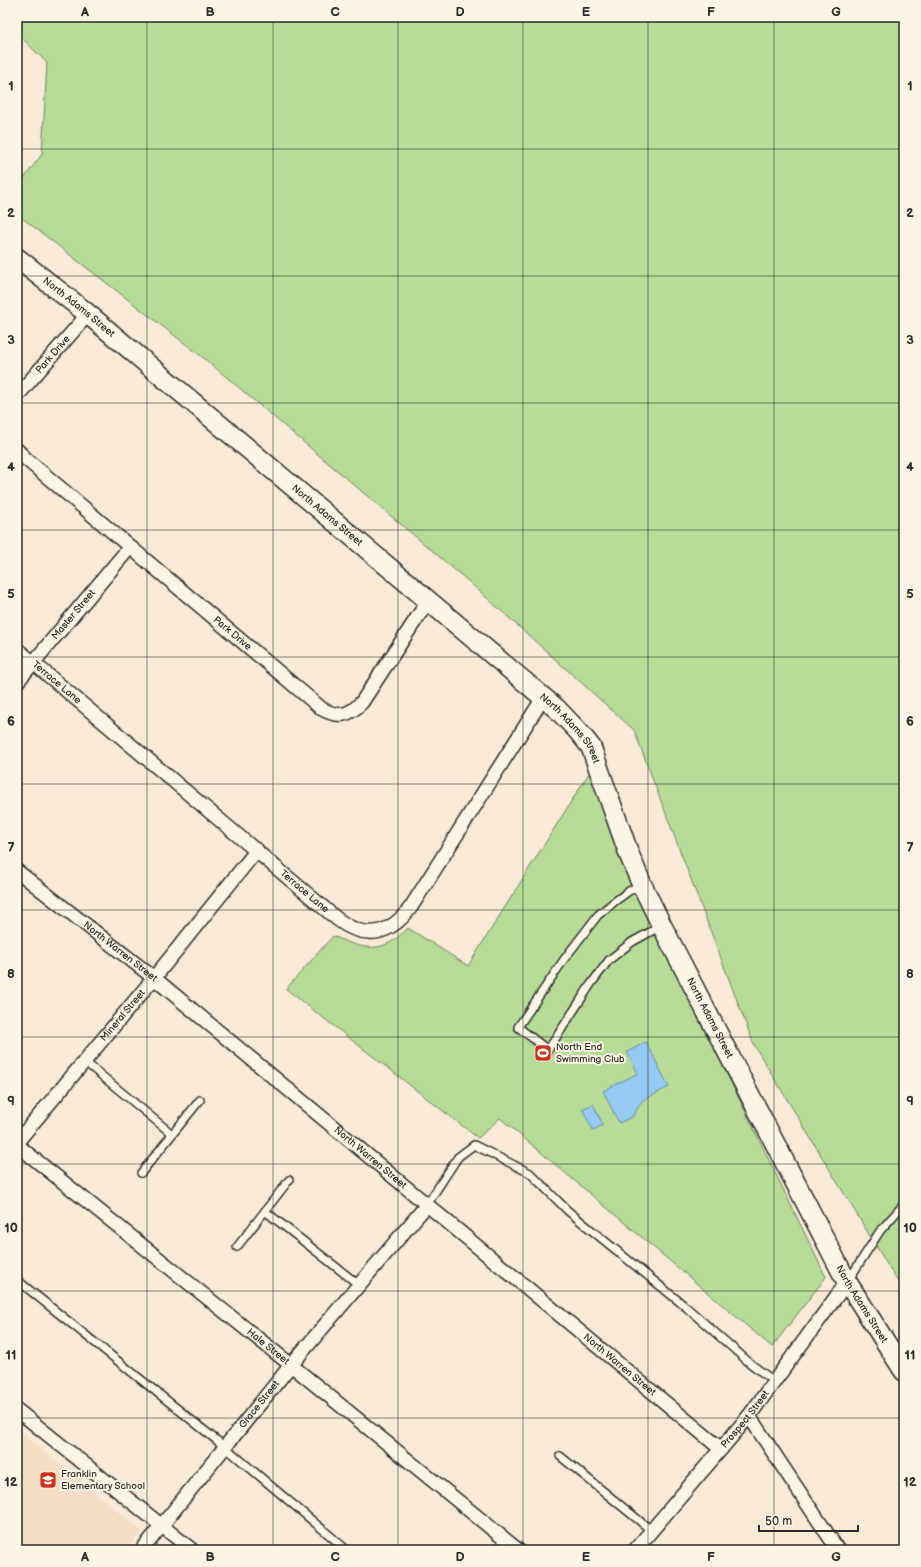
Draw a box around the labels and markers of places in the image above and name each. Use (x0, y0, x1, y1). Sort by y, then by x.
place label: North End Swimming Club (556, 1041, 625, 1065)
sports icon: North End Swimming Club (533, 1043, 553, 1063)
place label: Franklin Elementary School (61, 1468, 145, 1492)
school or university icon: Franklin Elementary School (38, 1470, 58, 1490)

